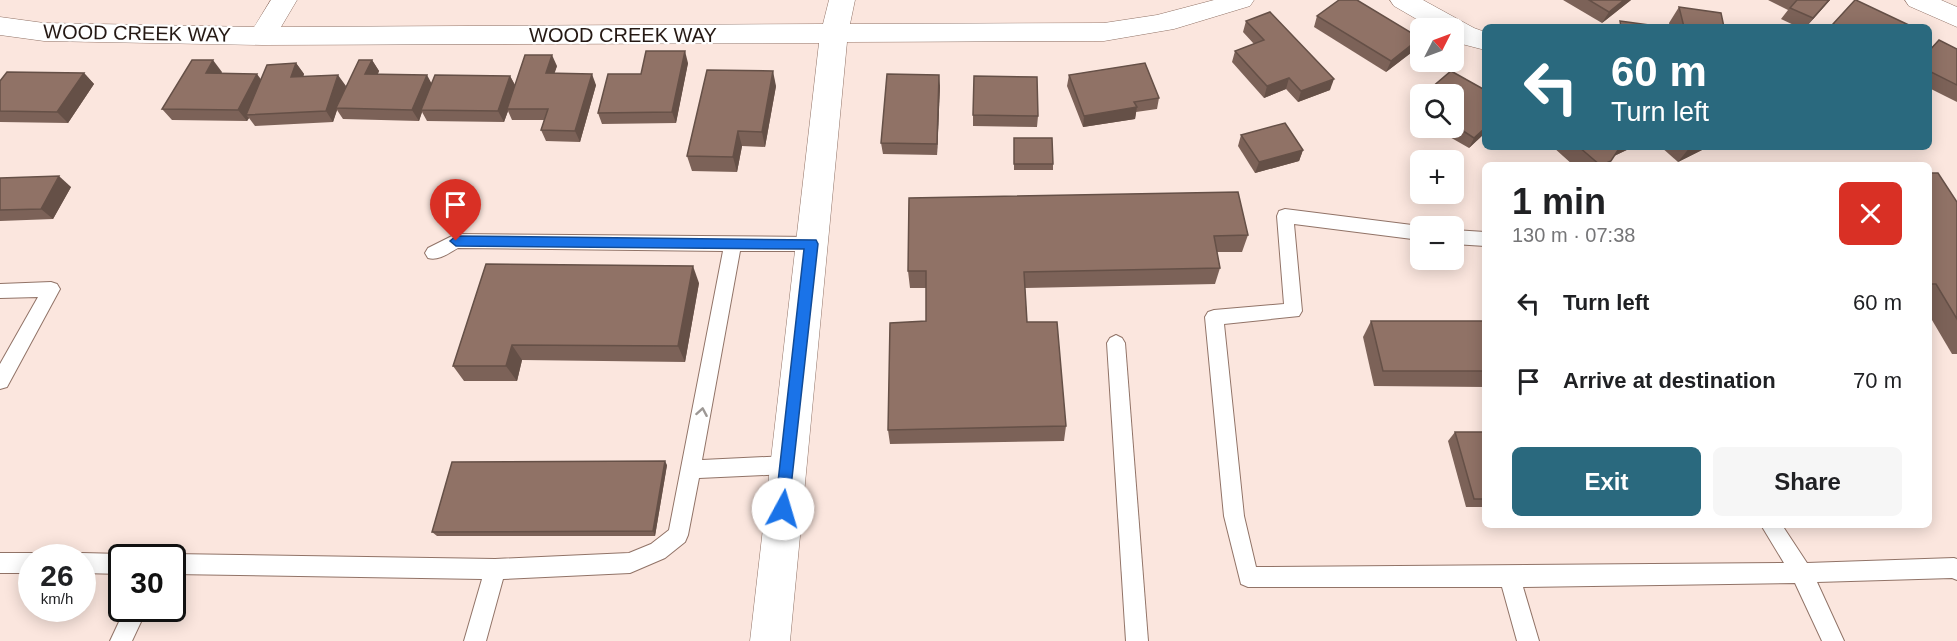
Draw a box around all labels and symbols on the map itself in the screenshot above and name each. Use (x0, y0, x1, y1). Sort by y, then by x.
north arrow (1410, 18, 1464, 72)
street label: WOOD CREEK WAY (43, 20, 231, 46)
street label: WOOD CREEK WAY (529, 24, 717, 46)
pin (430, 179, 481, 241)
one-way arrow (695, 407, 708, 417)
position arrow (751, 477, 815, 541)
speed limit sign: 30 (108, 544, 186, 622)

